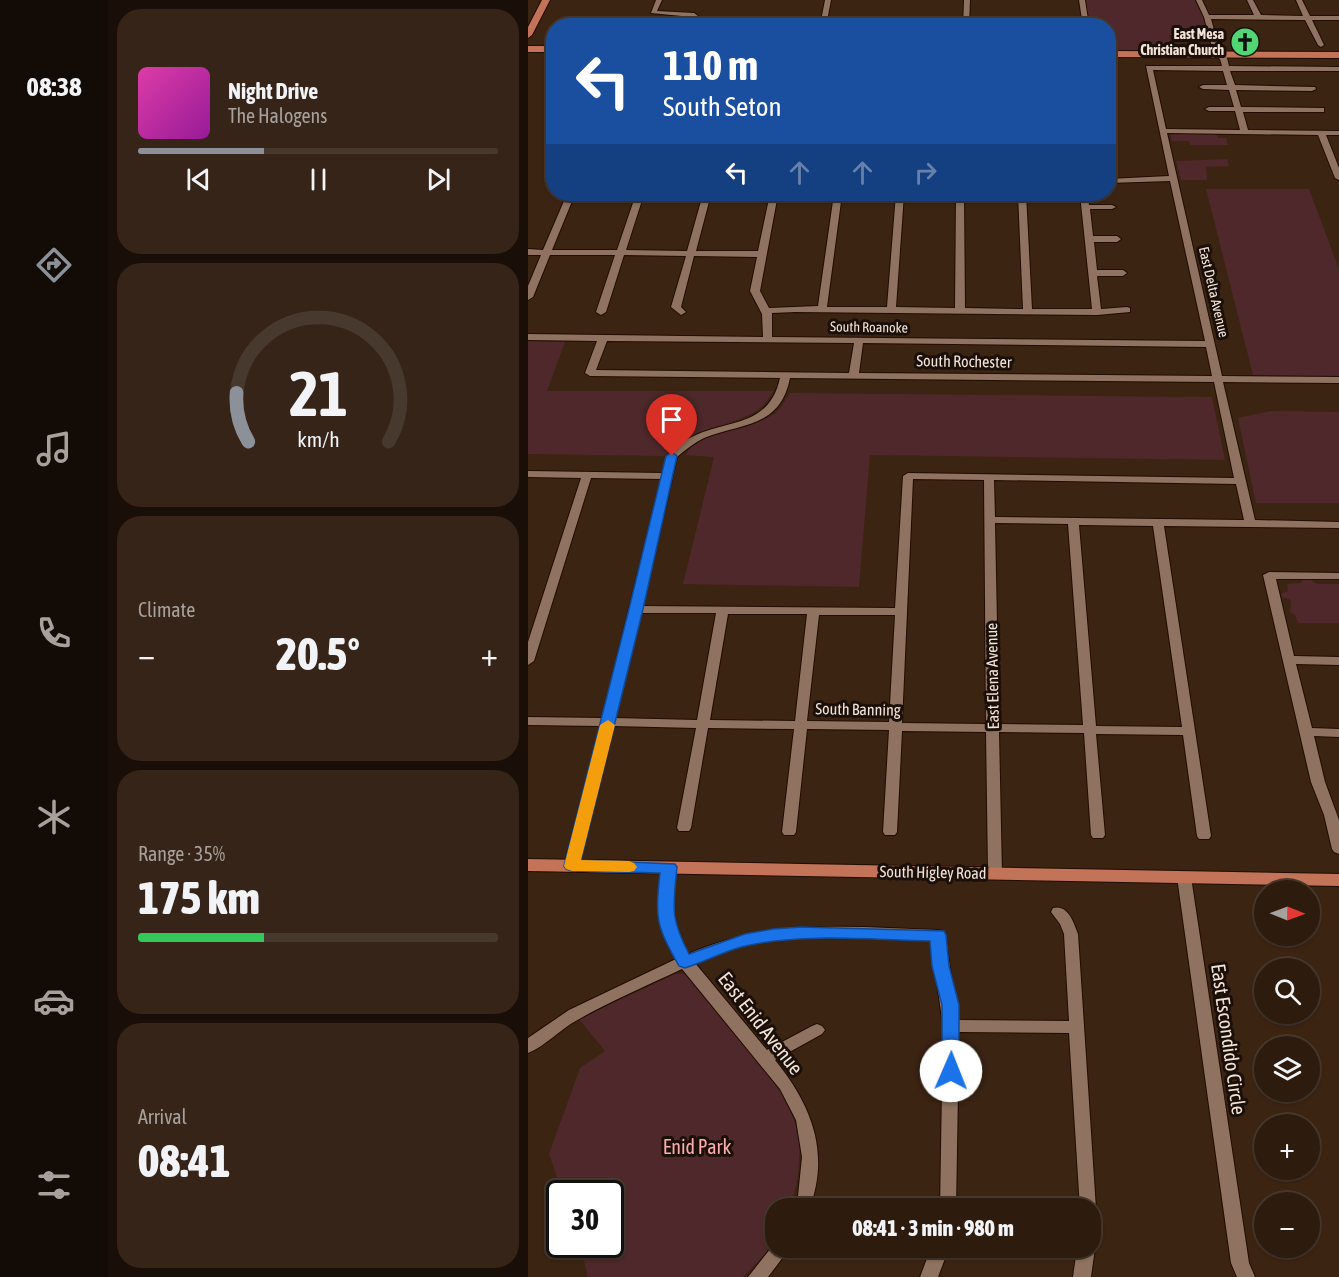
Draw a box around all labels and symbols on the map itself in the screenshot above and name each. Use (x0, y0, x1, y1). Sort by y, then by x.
place label: East Mesa Christian Church (1140, 26, 1224, 58)
church icon: East Mesa Christian Church (1229, 26, 1261, 58)
street label: East Delta Avenue (1196, 245, 1232, 339)
street label: South Roanoke (830, 318, 908, 336)
street label: South Rochester (916, 351, 1012, 371)
pin (646, 394, 697, 456)
street label: East Elena Avenue (982, 623, 1002, 729)
street label: South Banning (815, 699, 901, 720)
street label: South Higley Road (879, 862, 987, 883)
north arrow (1254, 880, 1320, 946)
street label: East Escondido Circle (1207, 962, 1251, 1116)
street label: East Enid Avenue (714, 967, 808, 1079)
position arrow (919, 1039, 983, 1103)
park label: Enid Park (663, 1135, 731, 1158)
speed limit sign: 30 (546, 1180, 624, 1258)

